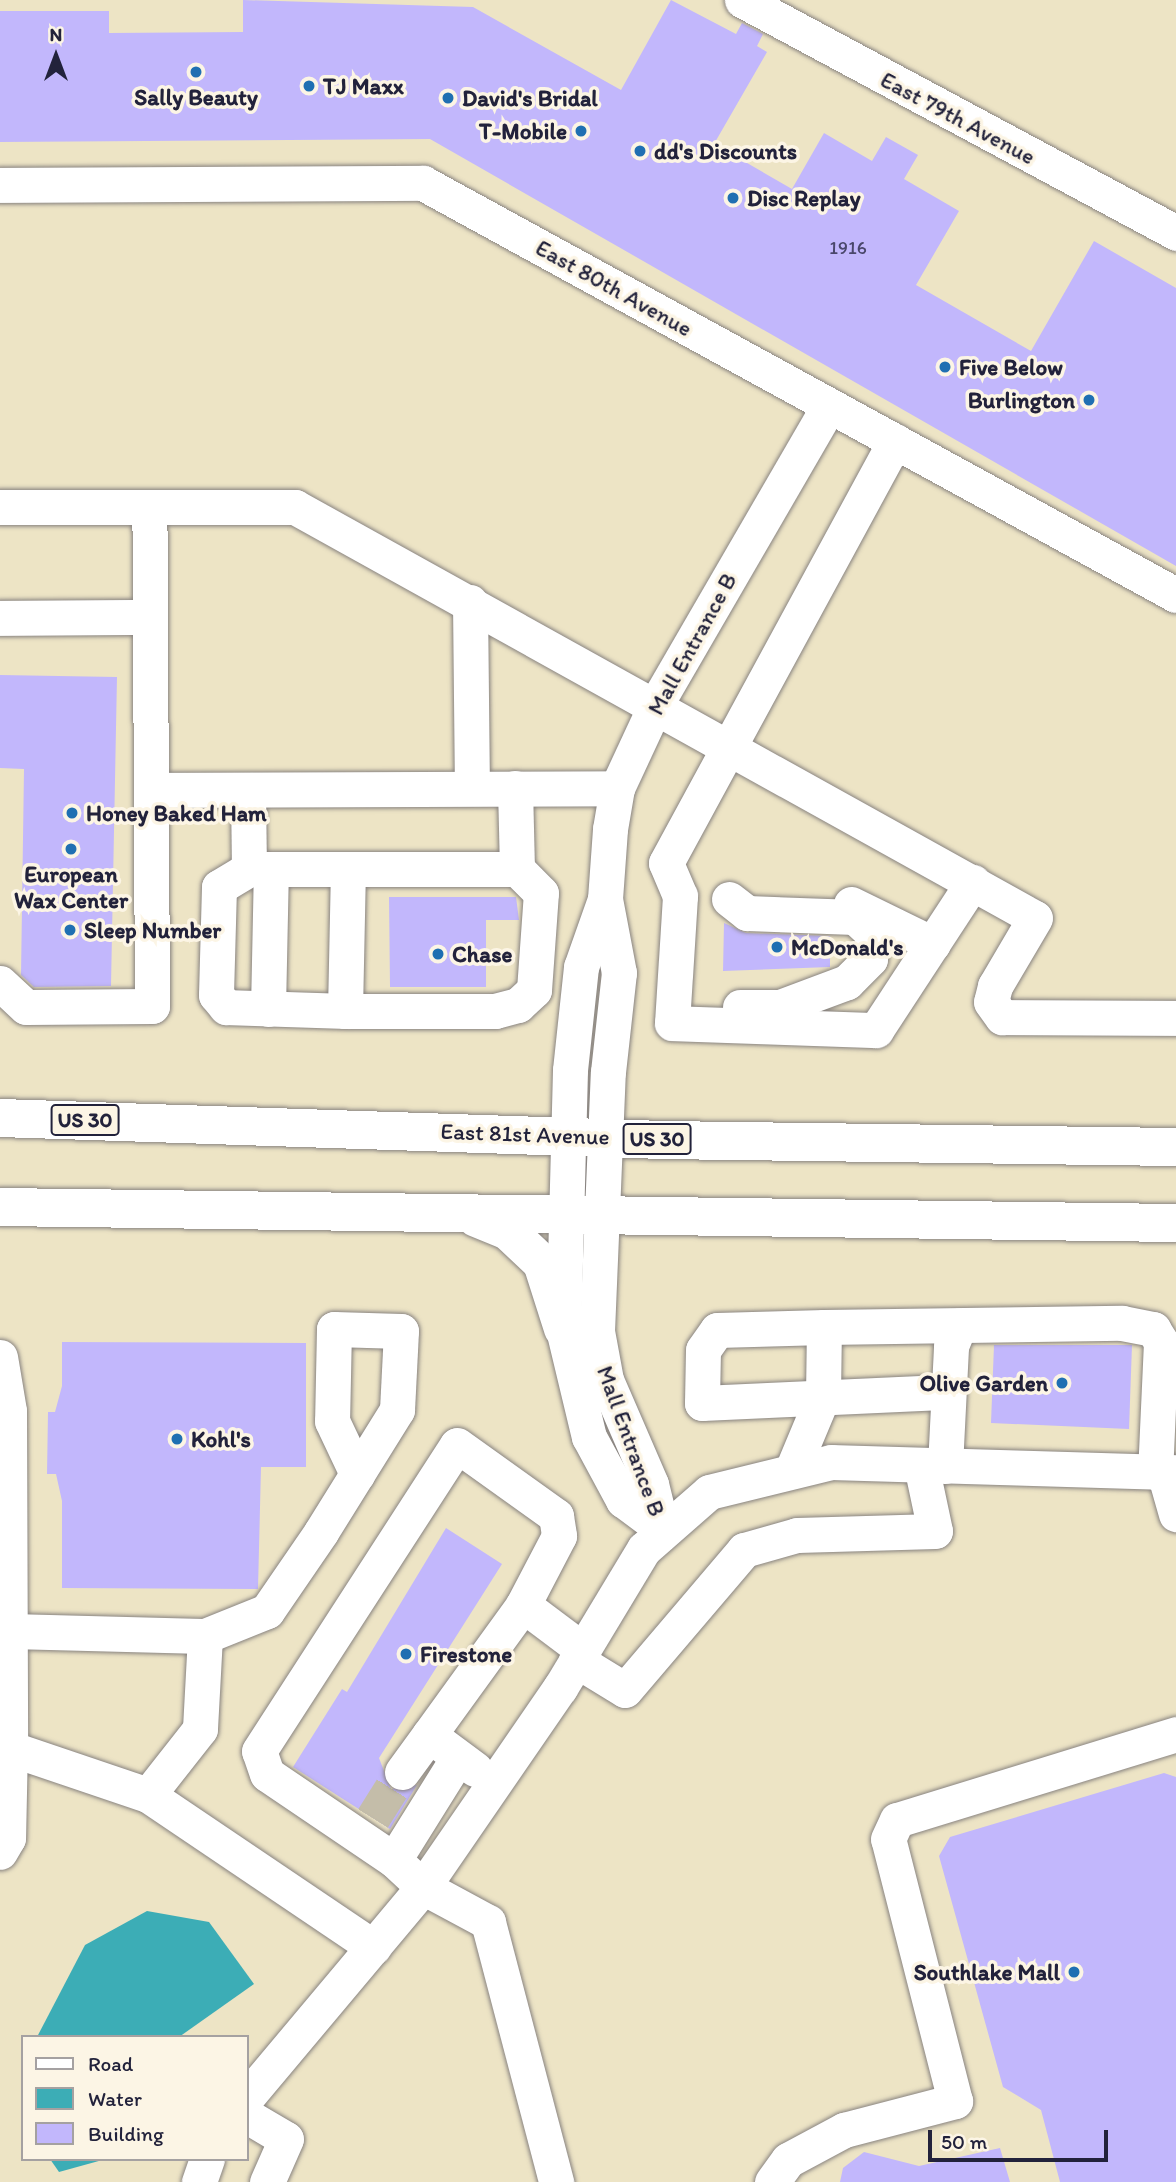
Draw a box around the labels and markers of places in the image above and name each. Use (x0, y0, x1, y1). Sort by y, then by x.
marker: Sally Beauty (188, 64, 204, 80)
place label: TJ Maxx (323, 72, 404, 100)
marker: TJ Maxx (301, 78, 317, 94)
place label: Sally Beauty (134, 83, 258, 111)
place label: David's Bridal (462, 84, 598, 112)
marker: David's Bridal (440, 90, 456, 106)
place label: T-Mobile (479, 117, 567, 145)
marker: T-Mobile (573, 123, 589, 139)
place label: dd's Discounts (654, 137, 797, 165)
marker: dd's Discounts (632, 143, 648, 159)
place label: Disc Replay (747, 184, 860, 212)
marker: Disc Replay (725, 190, 741, 206)
place label: Five Below (959, 353, 1063, 381)
marker: Five Below (937, 359, 953, 375)
place label: Burlington (968, 386, 1075, 414)
marker: Burlington (1081, 392, 1097, 408)
place label: Honey Baked Ham (86, 799, 268, 827)
marker: Honey Baked Ham (64, 805, 80, 821)
marker: European Wax Center (63, 841, 79, 857)
place label: European Wax Center (14, 860, 128, 914)
place label: Sleep Number (84, 916, 221, 944)
marker: Sleep Number (62, 922, 78, 938)
place label: McDonald's (791, 933, 904, 961)
marker: McDonald's (769, 939, 785, 955)
place label: Chase (452, 940, 512, 968)
marker: Chase (430, 946, 446, 962)
place label: Olive Garden (919, 1369, 1048, 1397)
marker: Olive Garden (1054, 1375, 1070, 1391)
place label: Kohl's (191, 1425, 251, 1453)
marker: Kohl's (169, 1431, 185, 1447)
place label: Firestone (420, 1640, 512, 1668)
marker: Firestone (398, 1646, 414, 1662)
place label: Southlake Mall (913, 1958, 1060, 1986)
marker: Southlake Mall (1066, 1964, 1082, 1980)

